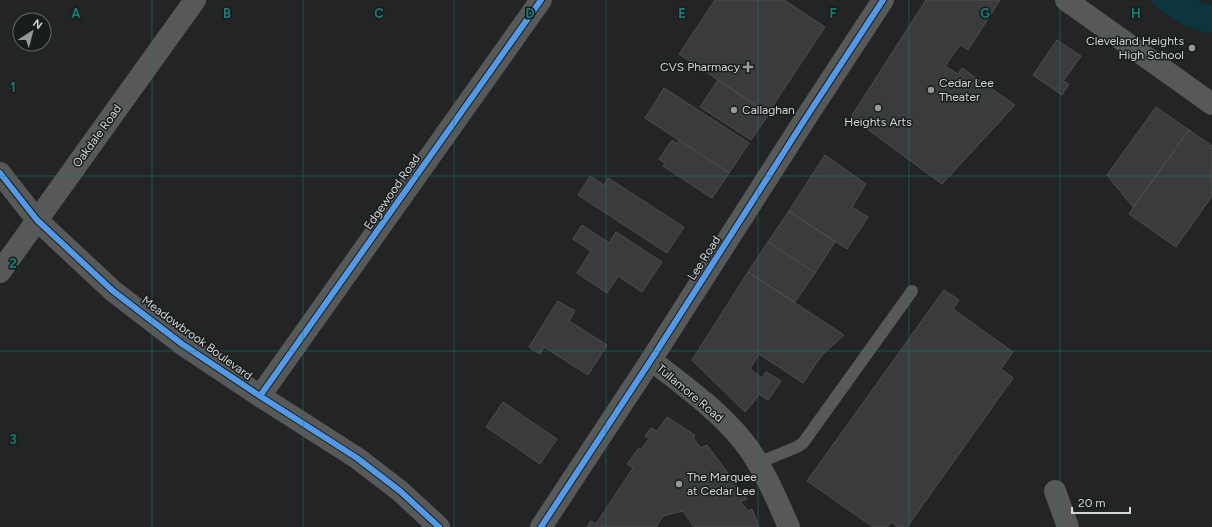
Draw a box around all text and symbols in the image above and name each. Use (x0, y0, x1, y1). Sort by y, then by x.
text: A (71, 6, 81, 21)
text: B (223, 6, 231, 21)
text: C (374, 6, 384, 21)
text: D (525, 6, 535, 21)
text: E (678, 6, 686, 21)
text: F (829, 6, 837, 21)
text: G (980, 6, 990, 21)
text: H (1131, 6, 1141, 21)
north arrow (12, 12, 52, 52)
text: N (30, 17, 45, 32)
place label: Cleveland Heights High School (1086, 34, 1184, 62)
marker: Cleveland Heights High School (1187, 43, 1197, 53)
place label: CVS Pharmacy (660, 60, 741, 74)
marker: CVS Pharmacy (743, 62, 753, 72)
place label: Cedar Lee Theater (939, 76, 994, 104)
text: 1 (10, 80, 16, 95)
marker: Cedar Lee Theater (926, 85, 936, 95)
street label: Oakdale Road (70, 102, 124, 170)
place label: Callaghan (742, 103, 795, 117)
marker: Heights Arts (873, 103, 883, 113)
marker: Callaghan (729, 105, 739, 115)
place label: Heights Arts (844, 115, 912, 129)
street label: Edgewood Road (361, 152, 423, 232)
street label: Lee Road (685, 233, 723, 283)
text: 2 (9, 256, 17, 271)
street label: Meadowbrook Boulevard (139, 293, 255, 383)
street label: Tullamore Road (654, 361, 726, 425)
text: 3 (9, 432, 17, 447)
place label: The Marquee at Cedar Lee (687, 470, 757, 498)
marker: The Marquee at Cedar Lee (674, 479, 684, 489)
scale bar (1072, 489, 1130, 515)
text: 20 m (1078, 496, 1106, 510)

